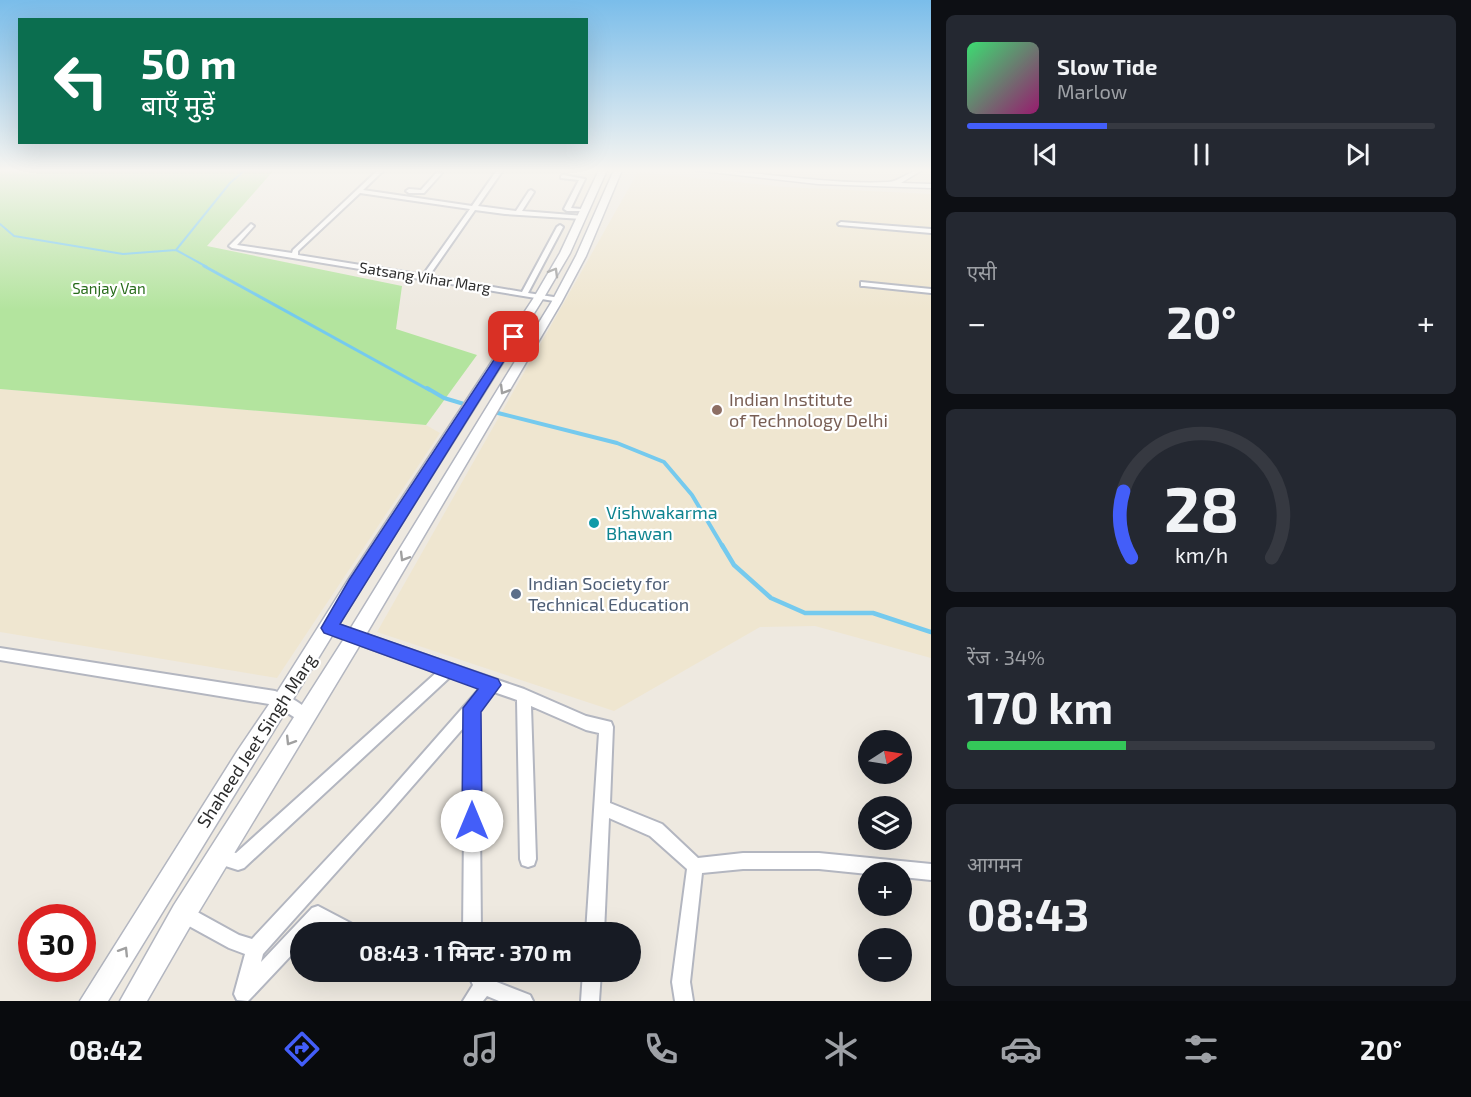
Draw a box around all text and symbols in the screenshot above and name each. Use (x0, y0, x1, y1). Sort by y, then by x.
text: 50 m (141, 37, 237, 87)
icon: left (42, 42, 120, 120)
text: Slow Tide (1057, 53, 1157, 79)
text: Marlow (1057, 79, 1127, 103)
text: बाएँ मुड़ें (141, 88, 215, 120)
icon: previous (1029, 138, 1062, 171)
icon: pause (1185, 138, 1218, 171)
icon: next (1341, 138, 1374, 171)
street label: Satsang Vihar Marg (358, 258, 493, 296)
text: एसी (967, 260, 997, 284)
one-way arrow (546, 268, 558, 278)
park label: Sanjay Van (72, 279, 146, 298)
text: 20° (1167, 294, 1237, 348)
text: − (967, 302, 986, 342)
text: + (1417, 302, 1435, 342)
pin (488, 311, 539, 362)
icon: arrive (497, 320, 530, 353)
one-way arrow (500, 384, 512, 394)
place label: Indian Institute of Technology Delhi (729, 388, 888, 431)
marker: Indian Institute of Technology Delhi (710, 403, 724, 417)
text: 28 (1163, 470, 1239, 545)
place label: Vishwakarma Bhawan (606, 501, 718, 544)
marker: Vishwakarma Bhawan (587, 516, 601, 530)
text: km/h (1174, 542, 1228, 567)
one-way arrow (399, 551, 411, 561)
place label: Indian Society for Technical Education (528, 572, 689, 615)
marker: Indian Society for Technical Education (509, 587, 523, 601)
text: रेंज · 34% (967, 645, 1045, 669)
street label: Shaheed Jeet Singh Marg (192, 649, 321, 832)
text: 170 km (967, 679, 1113, 733)
north arrow (858, 730, 912, 784)
map controls (858, 730, 912, 982)
one-way arrow (286, 735, 298, 745)
position arrow (440, 789, 504, 853)
button: layers (858, 796, 912, 850)
text: आगमन (967, 852, 1022, 876)
button: + (858, 862, 912, 916)
text: 08:43 (967, 886, 1089, 940)
speed limit sign: 30 (18, 904, 96, 982)
button: − (858, 928, 912, 982)
text: 08:43 · 1 मिनट · 370 m (359, 939, 572, 965)
one-way arrow (116, 947, 128, 957)
icon: directions (281, 1028, 323, 1070)
icon: music (460, 1028, 502, 1070)
icon: phone (640, 1028, 682, 1070)
icon: climate (820, 1028, 862, 1070)
icon: car (1000, 1028, 1042, 1070)
icon: filters (1180, 1028, 1222, 1070)
text: 08:42 (69, 1033, 143, 1065)
text: 20° (1360, 1033, 1402, 1065)

